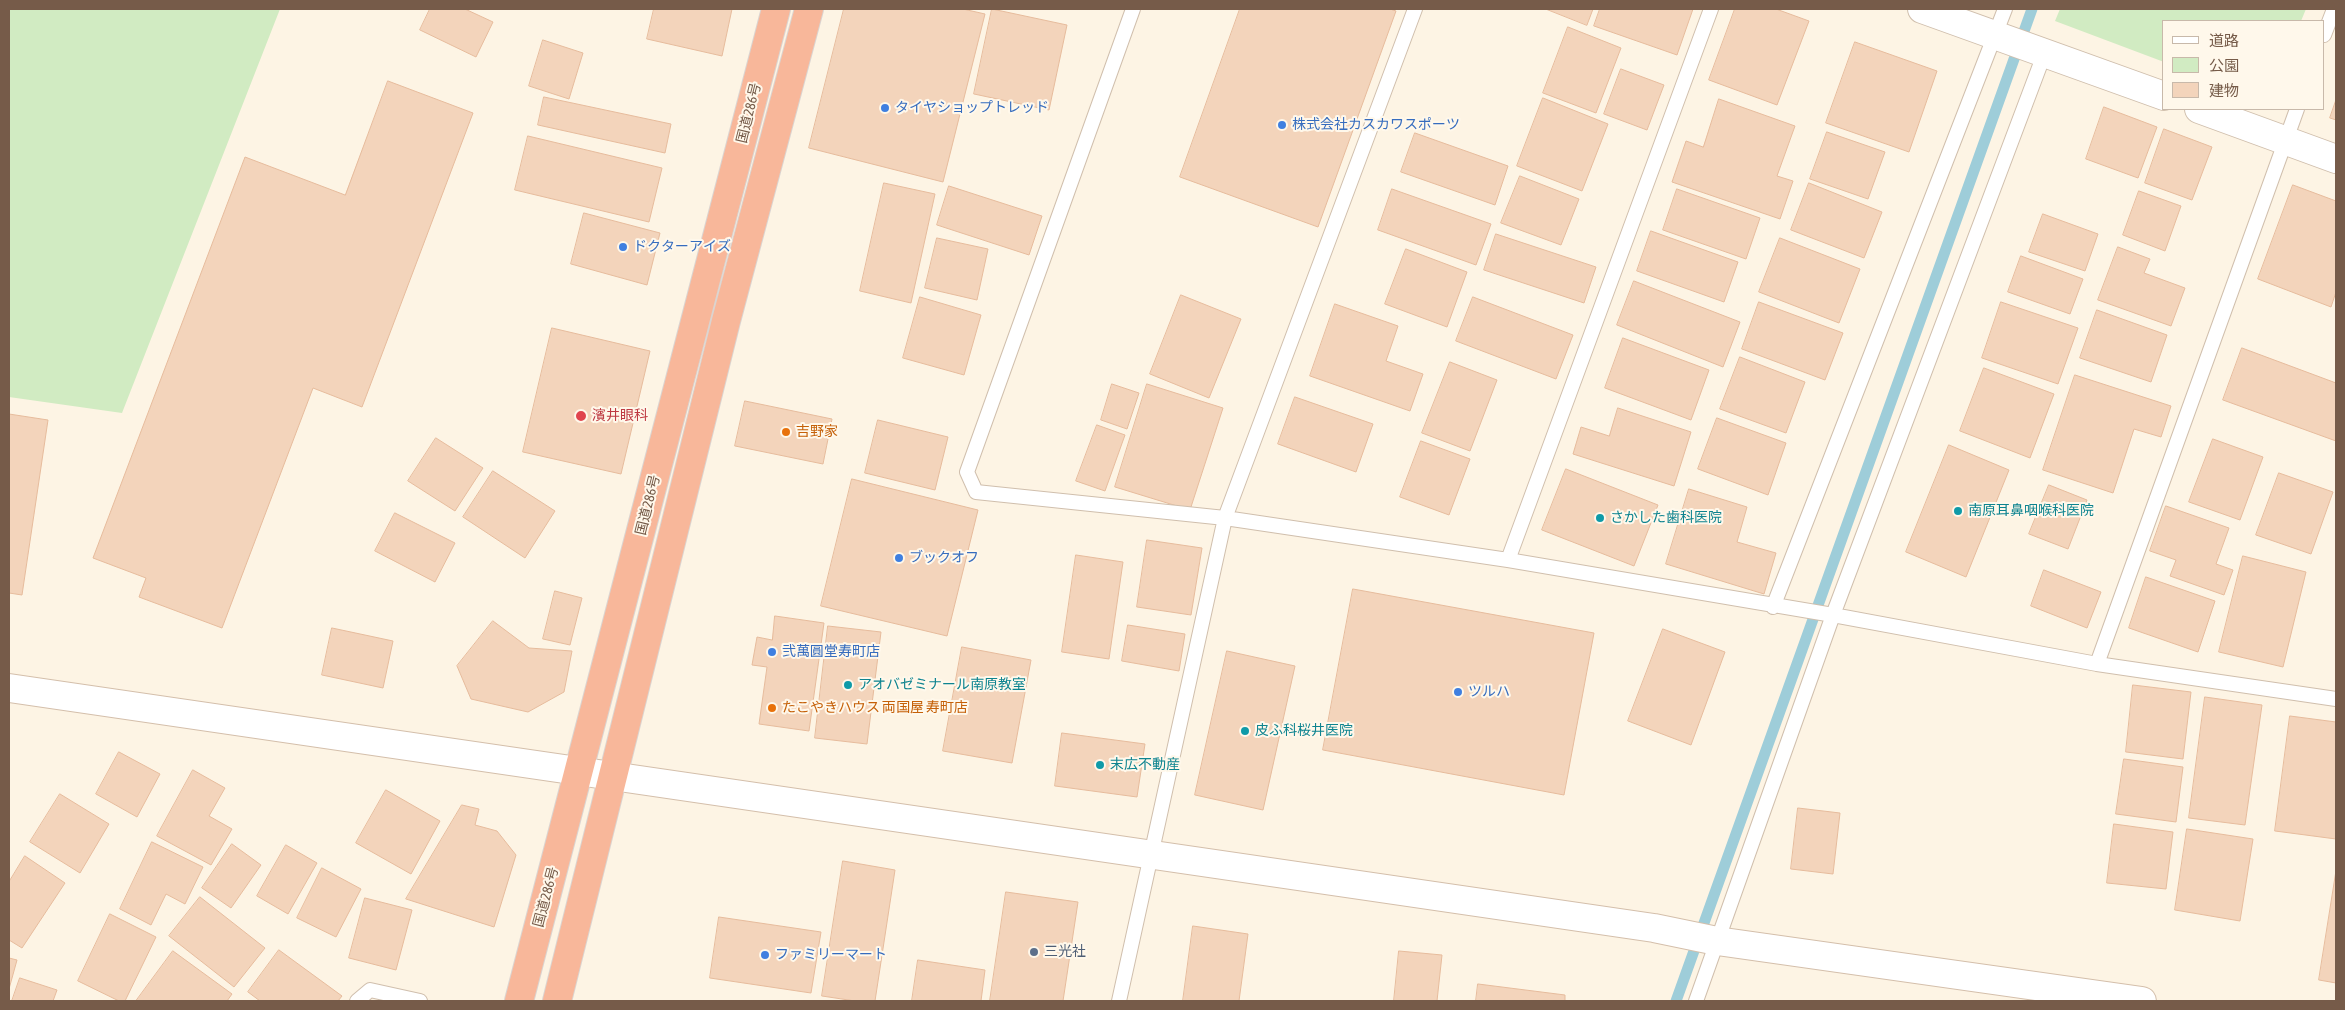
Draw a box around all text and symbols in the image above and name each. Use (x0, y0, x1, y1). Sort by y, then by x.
legend (2162, 20, 2325, 110)
text: 道路 (2209, 32, 2239, 49)
text: 公園 (2209, 57, 2239, 74)
street label: 国道286号 (733, 81, 765, 145)
text: 建物 (2209, 82, 2239, 99)
place label: タイヤショップトレッド (895, 100, 1049, 116)
marker: タイヤショップトレッド (879, 102, 891, 114)
place label: 株式会社カスカワスポーツ (1292, 117, 1460, 133)
marker: 株式会社カスカワスポーツ (1276, 119, 1288, 131)
place label: ドクターアイズ (633, 239, 731, 255)
marker: ドクターアイズ (617, 241, 629, 253)
place label: 濱井眼科 (592, 408, 648, 424)
marker: 濱井眼科 (574, 409, 588, 423)
place label: 吉野家 (796, 424, 838, 440)
marker: 吉野家 (780, 426, 792, 438)
street label: 国道286号 (632, 473, 664, 537)
place label: 南原耳鼻咽喉科医院 (1968, 503, 2094, 519)
marker: 南原耳鼻咽喉科医院 (1952, 505, 1964, 517)
place label: さかした歯科医院 (1610, 510, 1722, 526)
marker: さかした歯科医院 (1594, 512, 1606, 524)
place label: ブックオフ (909, 550, 979, 566)
marker: ブックオフ (893, 552, 905, 564)
place label: 弐萬圓堂寿町店 (782, 644, 880, 660)
marker: 弐萬圓堂寿町店 (766, 646, 778, 658)
place label: アオバゼミナール南原教室 (858, 677, 1026, 693)
marker: アオバゼミナール南原教室 (842, 679, 854, 691)
place label: ツルハ (1468, 684, 1510, 700)
marker: ツルハ (1452, 686, 1464, 698)
place label: たこやきハウス 両国屋 寿町店 (782, 700, 968, 716)
marker: たこやきハウス 両国屋 寿町店 (766, 702, 778, 714)
place label: 皮ふ科桜井医院 (1255, 723, 1353, 739)
marker: 皮ふ科桜井医院 (1239, 725, 1251, 737)
place label: 末広不動産 (1110, 757, 1180, 773)
marker: 末広不動産 (1094, 759, 1106, 771)
street label: 国道286号 (530, 865, 562, 929)
place label: 三光社 (1044, 944, 1086, 960)
marker: 三光社 (1028, 946, 1040, 958)
place label: ファミリーマート (775, 947, 887, 963)
marker: ファミリーマート (759, 949, 771, 961)

